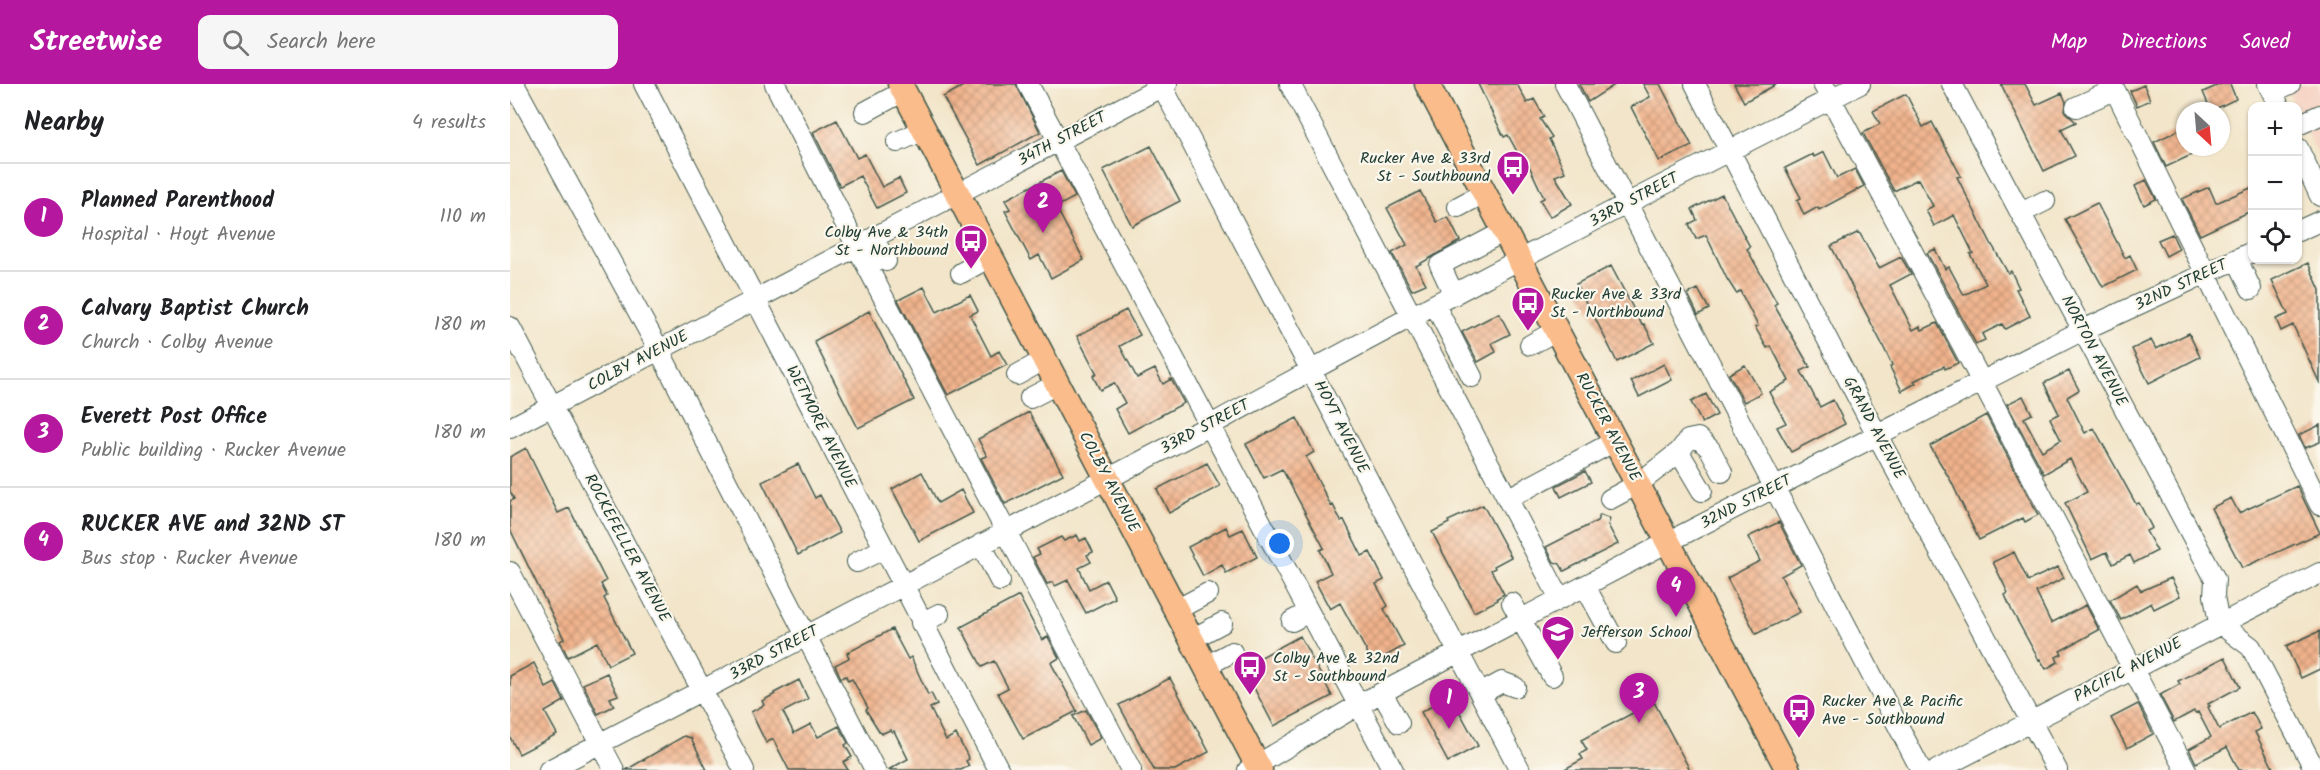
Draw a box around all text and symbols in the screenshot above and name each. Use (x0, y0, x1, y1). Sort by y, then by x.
search box (198, 15, 618, 69)
text: Streetwise (30, 20, 162, 65)
text: Search here (267, 25, 376, 60)
icon: search (219, 26, 252, 59)
text: Map (2051, 26, 2087, 59)
text: Directions (2120, 26, 2207, 59)
text: Saved (2240, 26, 2290, 59)
text: Nearby (24, 102, 104, 144)
north arrow (2176, 102, 2230, 156)
map controls (2248, 102, 2302, 264)
button: + (2248, 102, 2302, 156)
street label: 34TH STREET (1013, 104, 1112, 173)
text: 4 results (412, 107, 486, 139)
place label: Rucker Ave & 33rd St - Southbound (1360, 146, 1491, 189)
bus stop icon: Rucker Ave & 33rd St - Southbound (1495, 149, 1531, 196)
button: − (2248, 156, 2302, 210)
street label: 33RD STREET (1585, 165, 1684, 234)
text: Planned Parenthood (81, 184, 274, 219)
pin: 2 (1024, 184, 1062, 233)
text: 1 (40, 201, 47, 233)
text: 110 m (440, 201, 486, 233)
button: locate (2248, 210, 2302, 264)
text: Hospital · Hoyt Avenue (81, 219, 276, 251)
place label: Colby Ave & 34th St - Northbound (824, 220, 949, 263)
bus stop icon: Colby Ave & 34th St - Northbound (953, 223, 989, 270)
street label: 32ND STREET (2131, 252, 2233, 317)
place label: Rucker Ave & 33rd St - Northbound (1551, 282, 1682, 325)
bus stop icon: Rucker Ave & 33rd St - Northbound (1510, 285, 1546, 332)
street label: NORTON AVENUE (2054, 291, 2134, 412)
text: Calvary Baptist Church (81, 292, 309, 327)
text: 2 (38, 309, 49, 341)
text: 180 m (434, 309, 486, 341)
street label: COLBY AVENUE (583, 324, 694, 398)
text: Church · Colby Avenue (81, 327, 273, 359)
street label: WETMORE AVENUE (779, 361, 863, 494)
street label: RUCKER AVENUE (1569, 368, 1648, 487)
street label: GRAND AVENUE (1836, 372, 1912, 485)
street label: HOYT AVENUE (1307, 376, 1376, 479)
street label: 33RD STREET (1156, 392, 1255, 461)
text: Everett Post Office (81, 400, 267, 435)
text: 3 (38, 417, 49, 449)
text: 180 m (434, 417, 486, 449)
street label: COLBY AVENUE (1072, 427, 1146, 538)
text: Public building · Rucker Avenue (81, 435, 346, 467)
street label: 32ND STREET (1696, 468, 1797, 536)
street label: ROCKEFELLER AVENUE (577, 469, 677, 627)
text: RUCKER AVE and 32ND ST (81, 508, 344, 543)
text: 4 (38, 525, 49, 557)
text: 180 m (434, 525, 486, 557)
your location (1265, 529, 1294, 558)
text: Bus stop · Rucker Avenue (81, 543, 298, 575)
pin: 4 (1656, 568, 1696, 617)
school or university icon: Jefferson School (1540, 614, 1576, 661)
street label: 33RD STREET (725, 618, 824, 687)
place label: Jefferson School (1581, 620, 1692, 645)
street label: PACIFIC AVENUE (2069, 631, 2187, 709)
place label: Colby Ave & 32nd St - Southbound (1273, 646, 1400, 689)
bus stop icon: Colby Ave & 32nd St - Southbound (1232, 649, 1268, 696)
pin: 3 (1620, 674, 1658, 723)
pin: 1 (1430, 680, 1468, 729)
place label: Rucker Ave & Pacific Ave - Southbound (1822, 689, 1963, 732)
bus stop icon: Rucker Ave & Pacific Ave - Southbound (1781, 692, 1817, 739)

